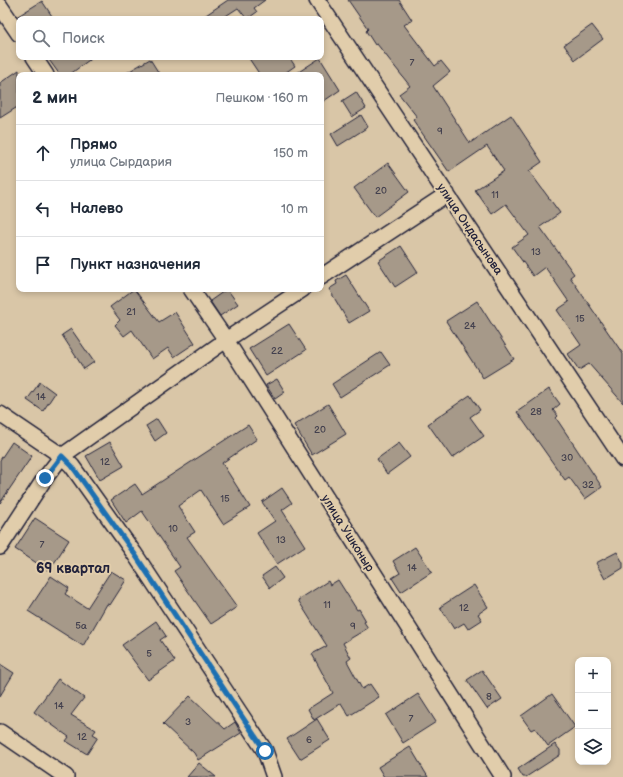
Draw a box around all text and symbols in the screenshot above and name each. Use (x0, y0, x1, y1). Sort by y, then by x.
search box (16, 16, 324, 60)
icon: search (30, 27, 52, 49)
text: Поиск (62, 29, 105, 48)
house number: 7 (410, 57, 415, 69)
text: 2 мин (32, 88, 78, 108)
text: Пешком · 160 m (216, 90, 308, 106)
house number: 9 (437, 125, 443, 137)
text: Прямо (70, 135, 117, 154)
icon: ahead (32, 142, 54, 164)
text: 150 m (274, 145, 308, 161)
text: улица Сырдария (70, 154, 172, 170)
street label: улица Ондасынова (433, 181, 506, 278)
house number: 20 (375, 185, 387, 197)
house number: 11 (491, 189, 499, 201)
icon: left (32, 198, 54, 220)
text: Налево (70, 199, 123, 218)
text: 10 m (281, 201, 308, 217)
house number: 13 (531, 246, 541, 258)
icon: arrive (32, 254, 54, 276)
text: Пункт назначения (70, 255, 201, 274)
house number: 21 (126, 306, 136, 318)
house number: 15 (575, 313, 585, 325)
house number: 24 (464, 320, 476, 332)
house number: 22 (271, 345, 283, 357)
house number: 14 (36, 391, 46, 403)
house number: 28 (530, 406, 542, 418)
house number: 20 (314, 424, 326, 436)
house number: 30 (561, 452, 573, 464)
house number: 12 (100, 456, 110, 468)
route end (36, 469, 54, 487)
house number: 32 (582, 479, 594, 491)
street label: улица Ушконыр (318, 492, 377, 575)
house number: 15 (220, 493, 230, 505)
house number: 10 (168, 523, 178, 535)
house number: 13 (276, 534, 286, 546)
house number: 7 (40, 539, 45, 551)
district label: 69 квартал (36, 560, 110, 577)
house number: 14 (407, 562, 417, 574)
house number: 11 (323, 599, 331, 611)
house number: 12 (459, 602, 469, 614)
house number: 5а (75, 620, 87, 632)
house number: 9 (350, 620, 356, 632)
house number: 5 (146, 648, 152, 660)
map controls (575, 657, 611, 765)
button: + (575, 657, 611, 693)
house number: 8 (486, 691, 492, 703)
button: − (575, 693, 611, 729)
house number: 14 (54, 700, 64, 712)
house number: 7 (409, 713, 414, 725)
house number: 3 (185, 716, 191, 728)
button: layers (575, 729, 611, 765)
house number: 12 (77, 731, 87, 743)
house number: 6 (306, 734, 312, 746)
route start (256, 742, 274, 760)

